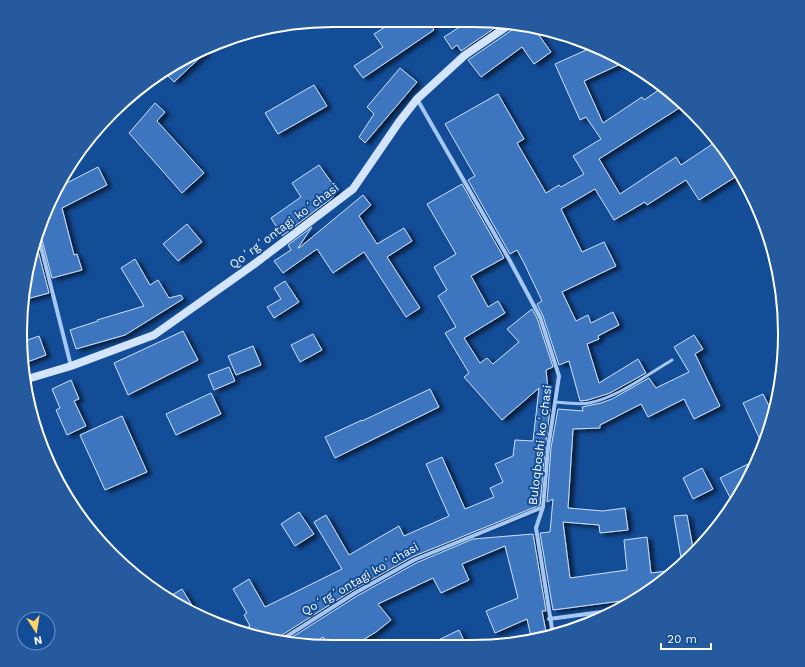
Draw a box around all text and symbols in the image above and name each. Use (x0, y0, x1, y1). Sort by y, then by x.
street label: Qoʻrgʻontagi koʻchasi (227, 180, 341, 272)
street label: Buloqboshi koʻchasi (526, 384, 554, 506)
street label: Qoʻrgʻontagi koʻchasi (299, 540, 421, 618)
north arrow (16, 611, 56, 651)
scale bar (661, 625, 711, 651)
text: 20 m (667, 632, 697, 646)
text: N (33, 633, 43, 647)

